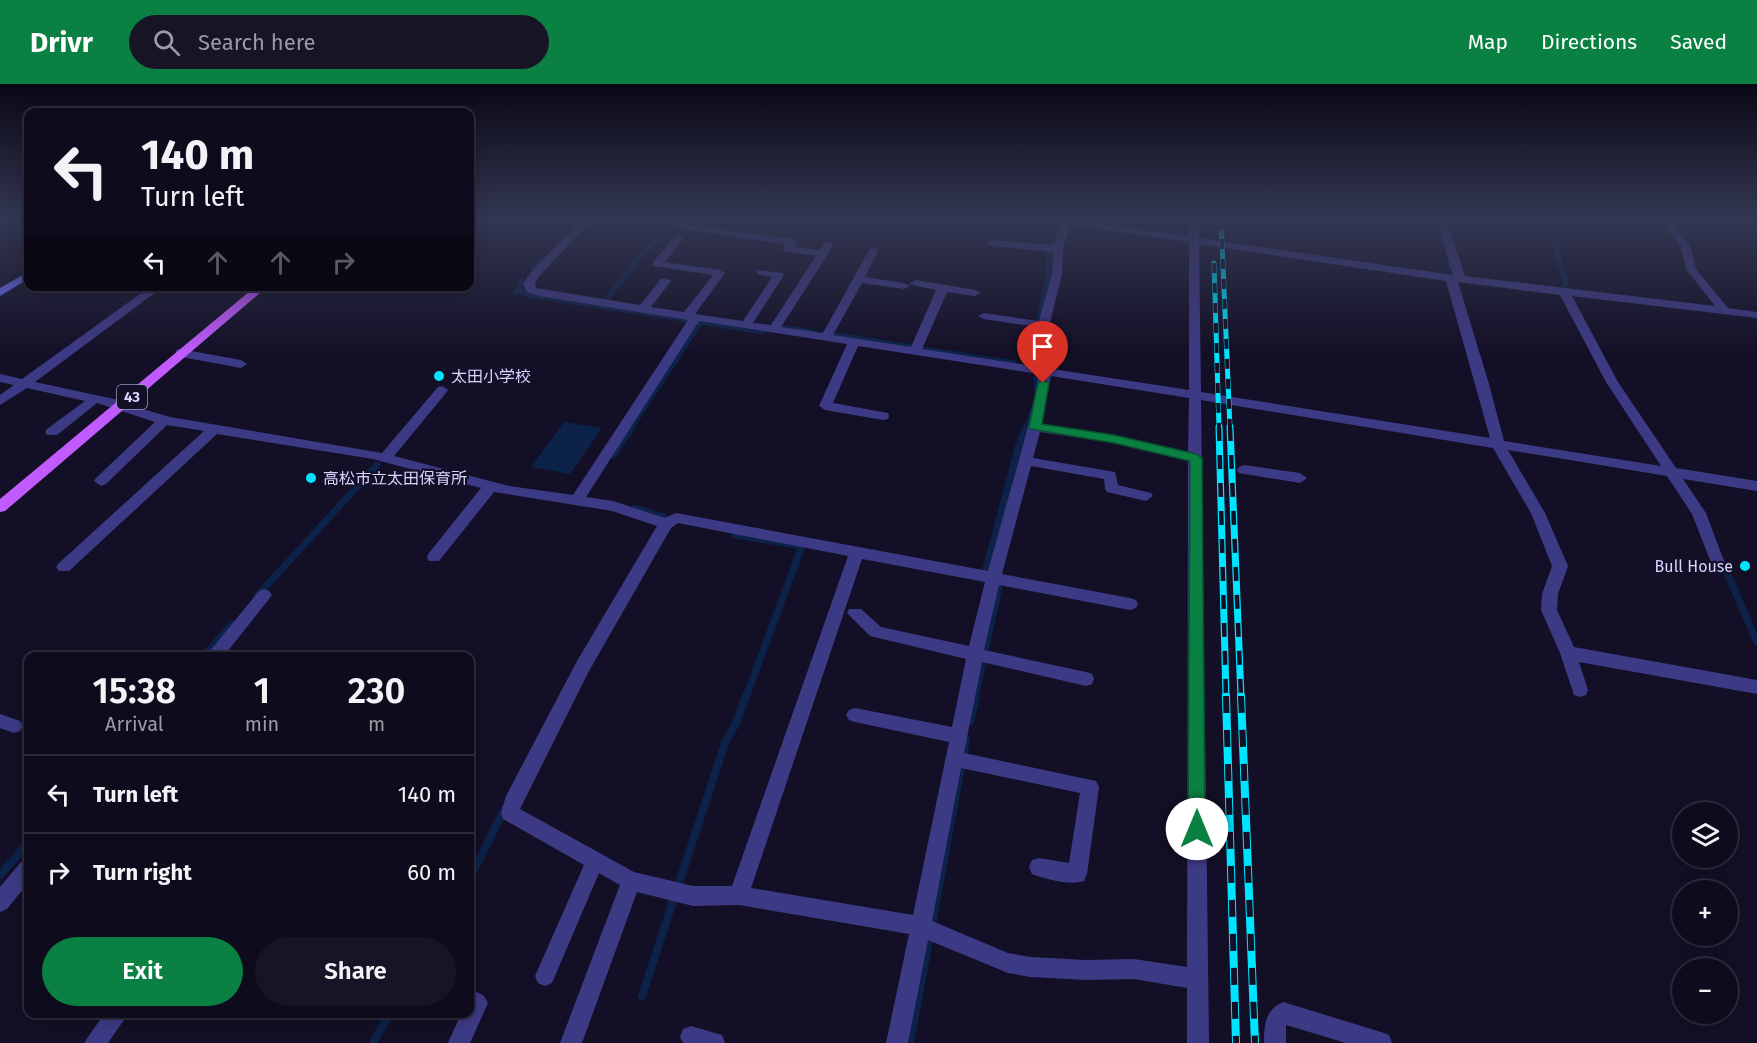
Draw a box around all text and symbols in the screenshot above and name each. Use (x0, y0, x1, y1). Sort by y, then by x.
search box (129, 15, 549, 69)
text: Drivr (30, 26, 93, 59)
icon: search (150, 26, 183, 59)
text: Search here (198, 29, 315, 56)
text: Map (1468, 29, 1508, 55)
text: Directions (1541, 29, 1637, 55)
text: Saved (1670, 29, 1727, 55)
text: 140 m (141, 130, 254, 180)
icon: left (42, 132, 120, 210)
text: Turn left (141, 181, 244, 213)
icon: left (138, 246, 171, 279)
icon: ahead (201, 246, 234, 279)
icon: ahead (264, 246, 297, 279)
icon: right (327, 246, 360, 279)
pin (1017, 321, 1068, 383)
icon: arrive (1026, 330, 1059, 363)
place label: 太田小学校 (451, 367, 531, 386)
marker: 太田小学校 (432, 369, 446, 383)
road number: 43 (117, 385, 147, 409)
place label: 高松市立太田保育所 (323, 469, 467, 488)
marker: 高松市立太田保育所 (304, 471, 318, 485)
place label: Bull House (1655, 557, 1733, 576)
marker: Bull House (1738, 559, 1752, 573)
text: 15:38 (93, 669, 176, 713)
text: 1 (254, 669, 270, 713)
text: 230 (348, 669, 405, 713)
text: Arrival (105, 712, 164, 736)
text: min (245, 712, 279, 736)
text: m (368, 712, 385, 736)
icon: left (42, 778, 75, 811)
text: Turn left (93, 781, 178, 808)
text: 140 m (398, 781, 456, 808)
position arrow (1165, 797, 1229, 861)
map controls (1672, 802, 1738, 1024)
button: layers (1672, 802, 1738, 868)
icon: right (42, 856, 75, 889)
text: Turn right (93, 859, 192, 886)
text: 60 m (407, 859, 456, 886)
button: + (1672, 880, 1738, 946)
button: Exit (42, 937, 243, 1006)
button: Share (255, 937, 456, 1006)
button: − (1672, 958, 1738, 1024)

